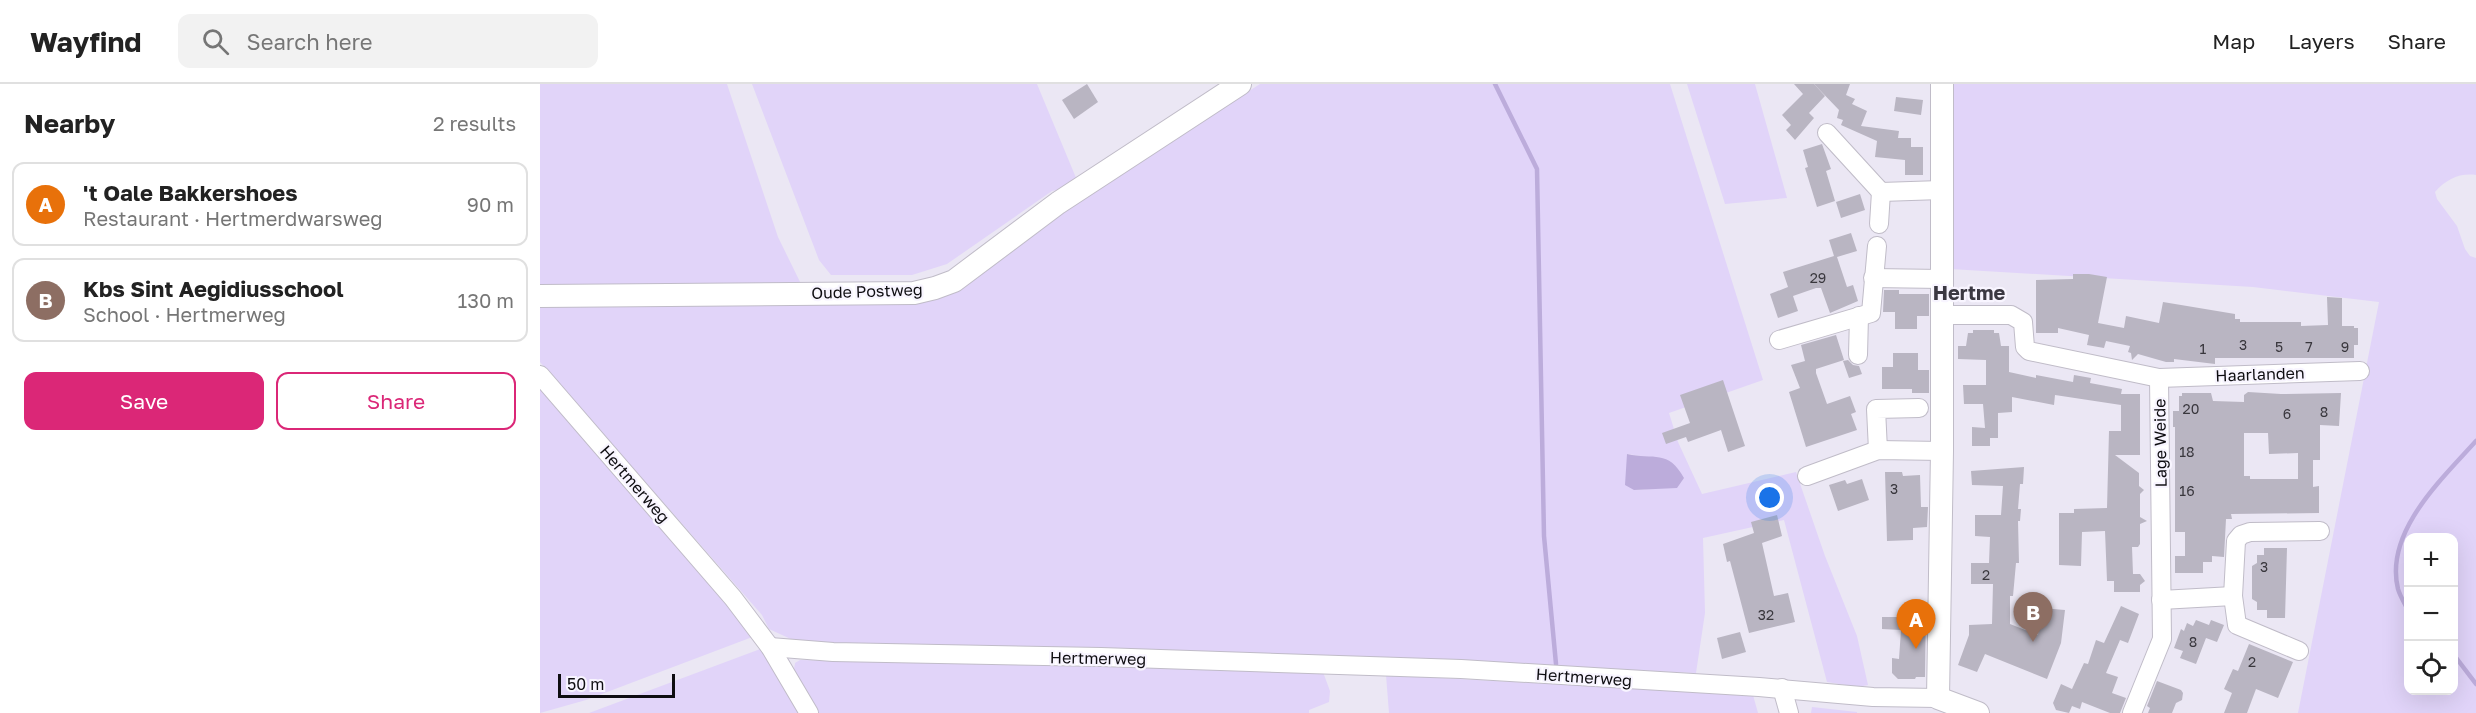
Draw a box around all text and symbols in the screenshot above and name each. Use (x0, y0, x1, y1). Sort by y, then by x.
search box (178, 14, 598, 68)
text: Wayfind (30, 25, 142, 58)
icon: search (199, 25, 232, 58)
text: Search here (247, 28, 373, 55)
text: Map (2212, 28, 2255, 54)
text: Layers (2288, 28, 2355, 54)
text: Share (2388, 28, 2446, 54)
text: Nearby (24, 108, 115, 139)
text: 2 results (433, 111, 516, 135)
text: 't Oale Bakkershoes (83, 179, 298, 206)
text: A (38, 192, 53, 216)
text: 90 m (467, 192, 514, 216)
text: Restaurant · Hertmerdwarsweg (83, 206, 383, 230)
house number: 29 (1810, 269, 1826, 286)
text: Kbs Sint Aegidiusschool (83, 275, 344, 302)
street label: Oude Postweg (811, 279, 923, 303)
district label: Hertme (1933, 280, 2005, 304)
text: B (38, 288, 53, 312)
text: 130 m (458, 288, 514, 312)
text: School · Hertmerweg (83, 302, 286, 326)
house number: 3 (2239, 336, 2247, 353)
house number: 5 (2275, 338, 2283, 355)
house number: 7 (2305, 338, 2313, 355)
house number: 9 (2341, 338, 2349, 355)
house number: 1 (2200, 340, 2207, 357)
street label: Haarlanden (2215, 362, 2305, 386)
button: Save (24, 372, 264, 430)
button: Share (276, 372, 516, 430)
street label: Lage Weide (2149, 398, 2171, 488)
house number: 20 (2183, 400, 2199, 417)
house number: 8 (2320, 403, 2328, 420)
house number: 6 (2283, 405, 2291, 422)
street label: Hertmerweg (596, 441, 674, 527)
house number: 18 (2179, 443, 2195, 460)
house number: 3 (1890, 480, 1898, 497)
house number: 16 (2179, 482, 2195, 499)
your location (1755, 483, 1784, 512)
map controls (2404, 533, 2458, 695)
button: + (2404, 533, 2458, 587)
house number: 3 (2260, 558, 2268, 575)
house number: 2 (1982, 566, 1990, 583)
button: − (2404, 587, 2458, 641)
pin: B (2014, 592, 2052, 642)
pin: A (1896, 600, 1936, 649)
house number: 32 (1758, 606, 1774, 623)
house number: 8 (2189, 633, 2197, 650)
button: locate (2404, 641, 2458, 695)
street label: Hertmerweg (1050, 647, 1146, 669)
house number: 2 (2248, 653, 2256, 670)
street label: Hertmerweg (1535, 664, 1633, 690)
scale bar (558, 671, 675, 698)
text: 50 m (567, 674, 604, 694)

